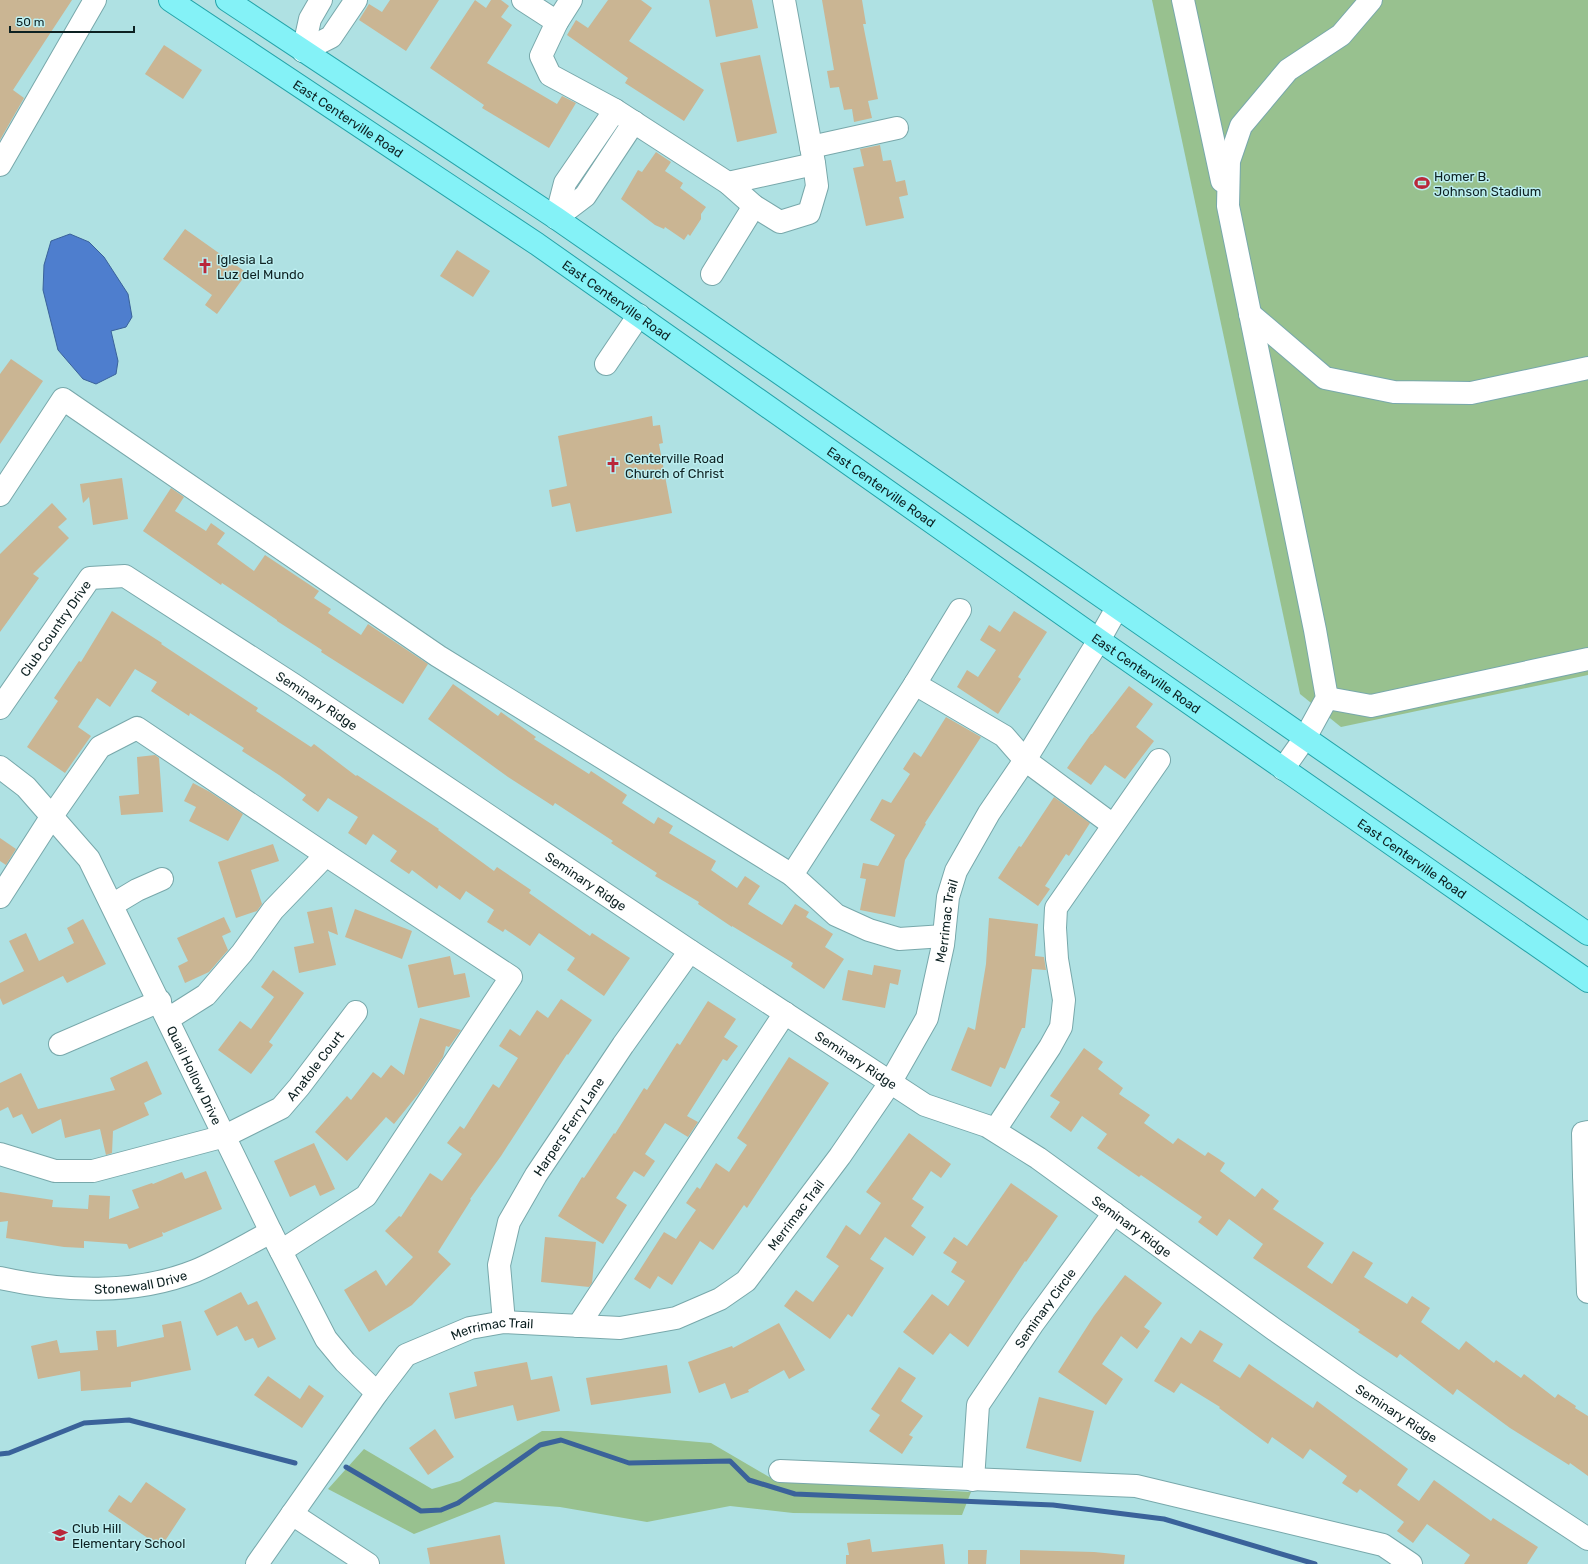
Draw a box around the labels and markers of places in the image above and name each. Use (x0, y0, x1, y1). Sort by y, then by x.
place label: Homer B. Johnson Stadium (1434, 169, 1541, 199)
sports icon: Homer B. Johnson Stadium (1413, 174, 1431, 192)
place label: Iglesia La Luz del Mundo (217, 252, 304, 282)
church icon: Iglesia La Luz del Mundo (196, 257, 214, 275)
place label: Centerville Road Church of Christ (625, 451, 724, 481)
church icon: Centerville Road Church of Christ (604, 456, 622, 474)
place label: Club Hill Elementary School (72, 1521, 185, 1551)
school or university icon: Club Hill Elementary School (51, 1526, 69, 1544)

